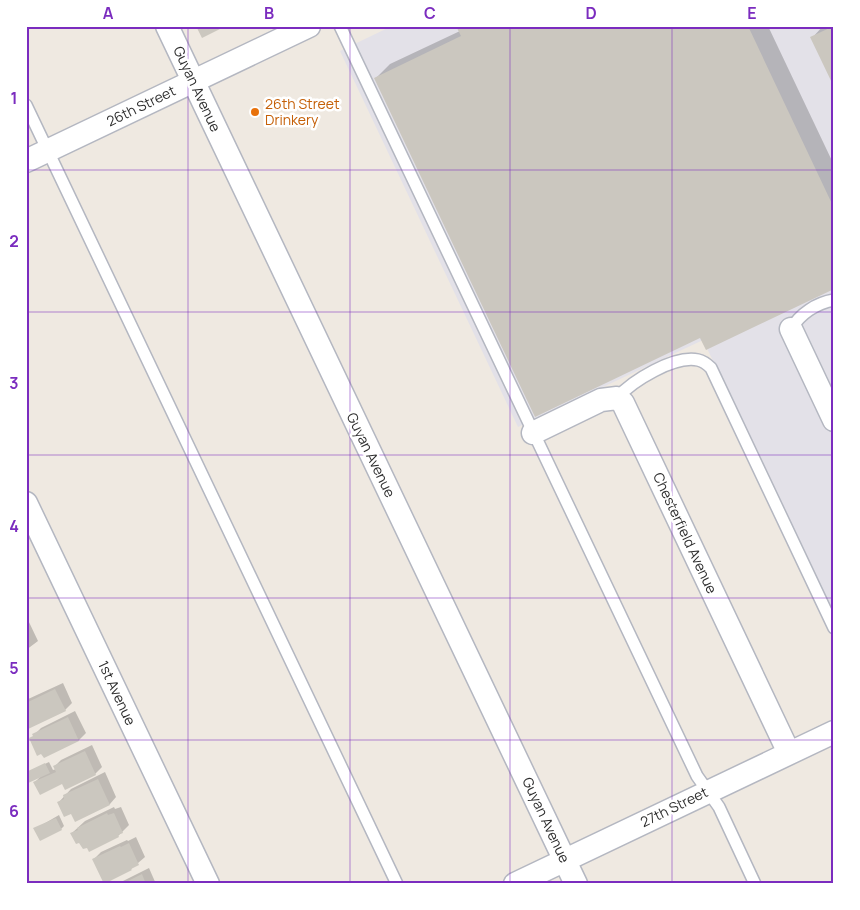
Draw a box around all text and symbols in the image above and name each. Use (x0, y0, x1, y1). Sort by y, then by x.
text: A (103, 2, 114, 24)
text: B (264, 2, 274, 24)
text: C (424, 2, 436, 24)
text: D (585, 2, 597, 24)
text: E (747, 2, 757, 24)
street label: Guyan Avenue (169, 43, 226, 135)
street label: 26th Street (103, 81, 179, 130)
text: 1 (10, 87, 18, 109)
place label: 26th Street Drinkery (265, 94, 340, 129)
marker: 26th Street Drinkery (249, 106, 261, 118)
text: 2 (9, 230, 19, 252)
text: 3 (9, 372, 19, 394)
street label: Guyan Avenue (343, 409, 400, 500)
street label: Chesterfield Avenue (649, 469, 722, 596)
text: 4 (9, 515, 19, 537)
text: 5 (9, 657, 19, 679)
street label: 1st Avenue (94, 657, 141, 728)
street label: Guyan Avenue (518, 774, 575, 866)
street label: 27th Street (637, 782, 711, 831)
text: 6 (9, 800, 19, 822)

